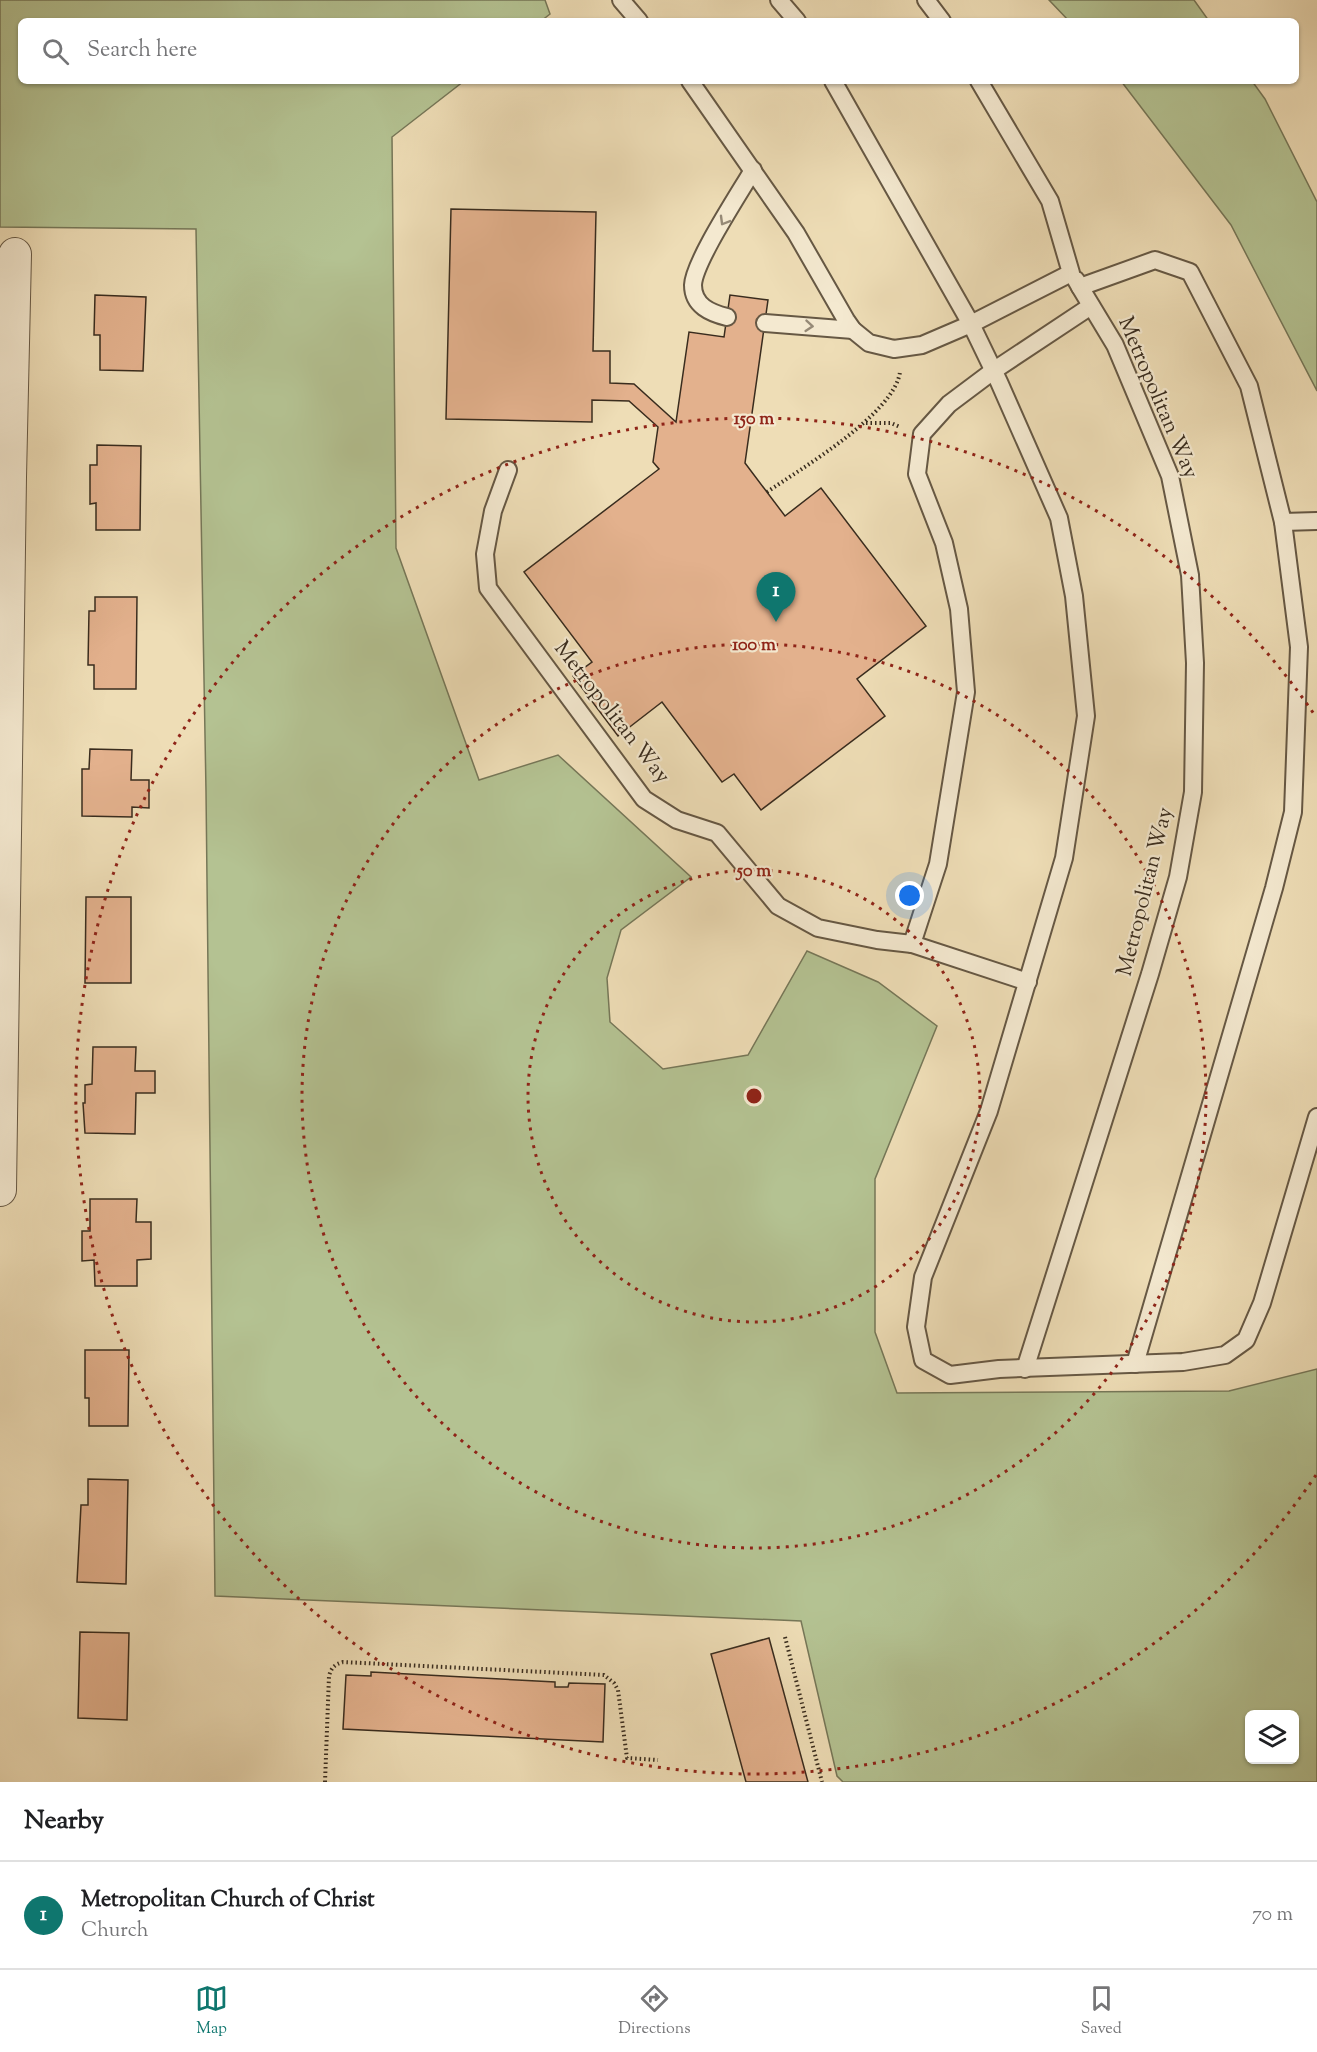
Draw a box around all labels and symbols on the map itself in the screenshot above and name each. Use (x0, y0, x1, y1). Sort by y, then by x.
one-way arrow (719, 215, 731, 225)
street label: Metropolitan Way (1108, 312, 1206, 484)
one-way arrow (805, 320, 814, 333)
text: 150 m (734, 407, 774, 433)
pin: 1 (756, 572, 796, 622)
text: 100 m (732, 633, 776, 659)
street label: Metropolitan Way (545, 635, 677, 791)
street label: Metropolitan Way (1110, 804, 1182, 980)
text: 50 m (735, 859, 771, 885)
your location (895, 881, 924, 910)
centre of rings (744, 1086, 764, 1106)

